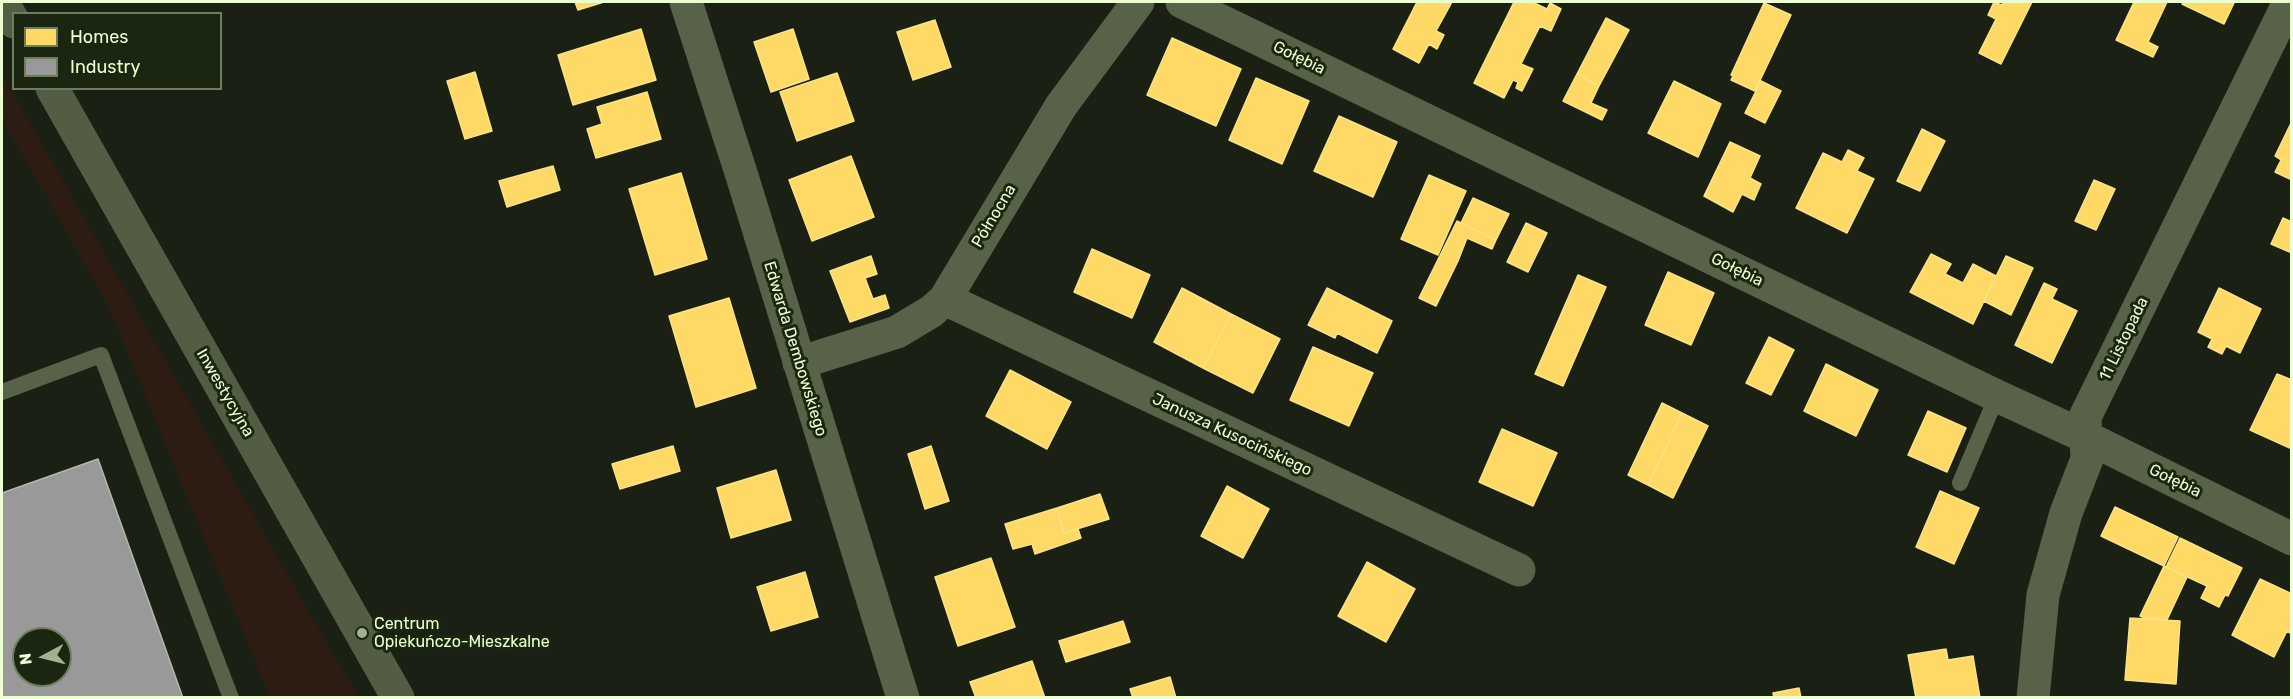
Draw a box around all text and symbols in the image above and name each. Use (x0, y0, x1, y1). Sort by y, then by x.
legend (12, 12, 222, 90)
text: Homes (70, 26, 128, 48)
street label: Gołębia (1270, 37, 1328, 79)
text: Industry (70, 56, 140, 78)
street label: Północna (968, 181, 1020, 251)
street label: Gołębia (1708, 249, 1766, 291)
street label: Edwarda Dembowskiego (759, 259, 831, 439)
street label: 11 Listopada (2095, 294, 2153, 384)
street label: Inwestycyjna (192, 346, 258, 440)
street label: Janusza Kusocińskiego (1149, 390, 1315, 480)
street label: Gołębia (2146, 460, 2204, 502)
place label: Centrum Opiekuńczo-Mieszkalne (374, 614, 550, 652)
marker: Centrum Opiekuńczo-Mieszkalne (355, 626, 369, 640)
north arrow (12, 627, 72, 687)
text: N (15, 652, 36, 666)

